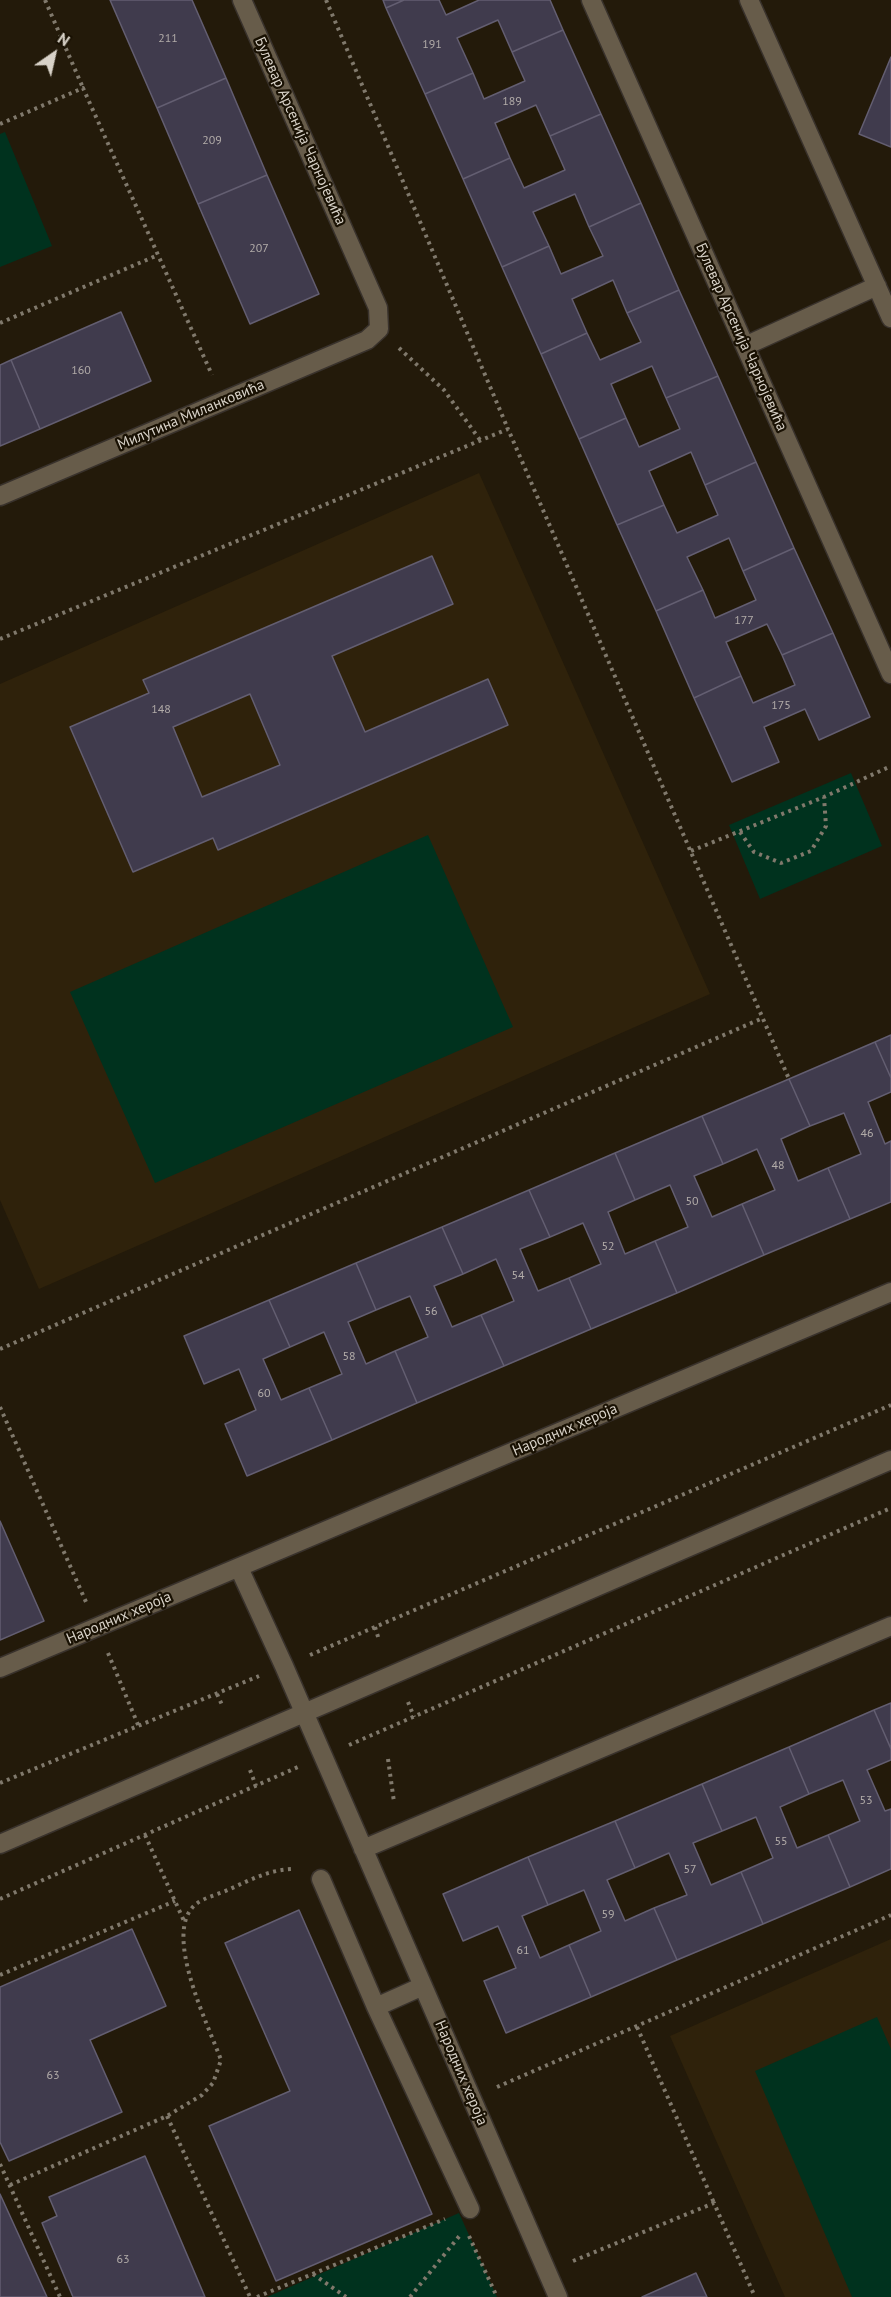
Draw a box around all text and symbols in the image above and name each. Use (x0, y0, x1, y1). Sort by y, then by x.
north arrow (24, 24, 84, 84)
text: N (54, 28, 74, 50)
house number: 211 (158, 32, 178, 46)
street label: Булевар Арсенија Чарнојевића (250, 34, 350, 228)
house number: 191 (422, 38, 442, 52)
house number: 189 (502, 95, 522, 109)
house number: 209 (202, 134, 222, 148)
street label: Булевар Арсенија Чарнојевића (691, 240, 791, 434)
house number: 207 (249, 242, 269, 256)
house number: 160 (71, 364, 91, 378)
street label: Милутина Миланковића (115, 376, 267, 454)
house number: 177 (734, 614, 754, 628)
house number: 175 (771, 699, 791, 713)
house number: 148 (151, 703, 171, 717)
house number: 46 (860, 1127, 874, 1141)
house number: 48 (771, 1159, 785, 1173)
house number: 50 (685, 1195, 699, 1209)
house number: 52 (601, 1240, 615, 1254)
house number: 54 (511, 1269, 525, 1283)
house number: 56 (424, 1305, 438, 1319)
house number: 58 (342, 1350, 356, 1364)
house number: 60 (257, 1387, 271, 1401)
street label: Народних хероја (510, 1400, 620, 1460)
street label: Народних хероја (64, 1588, 174, 1648)
house number: 53 (859, 1794, 873, 1808)
house number: 55 (774, 1835, 788, 1849)
house number: 57 (683, 1863, 697, 1877)
house number: 59 (601, 1908, 615, 1922)
house number: 61 (516, 1944, 530, 1958)
street label: Народних хероја (431, 2018, 491, 2128)
house number: 63 (46, 2069, 60, 2083)
house number: 63 (116, 2253, 130, 2267)

